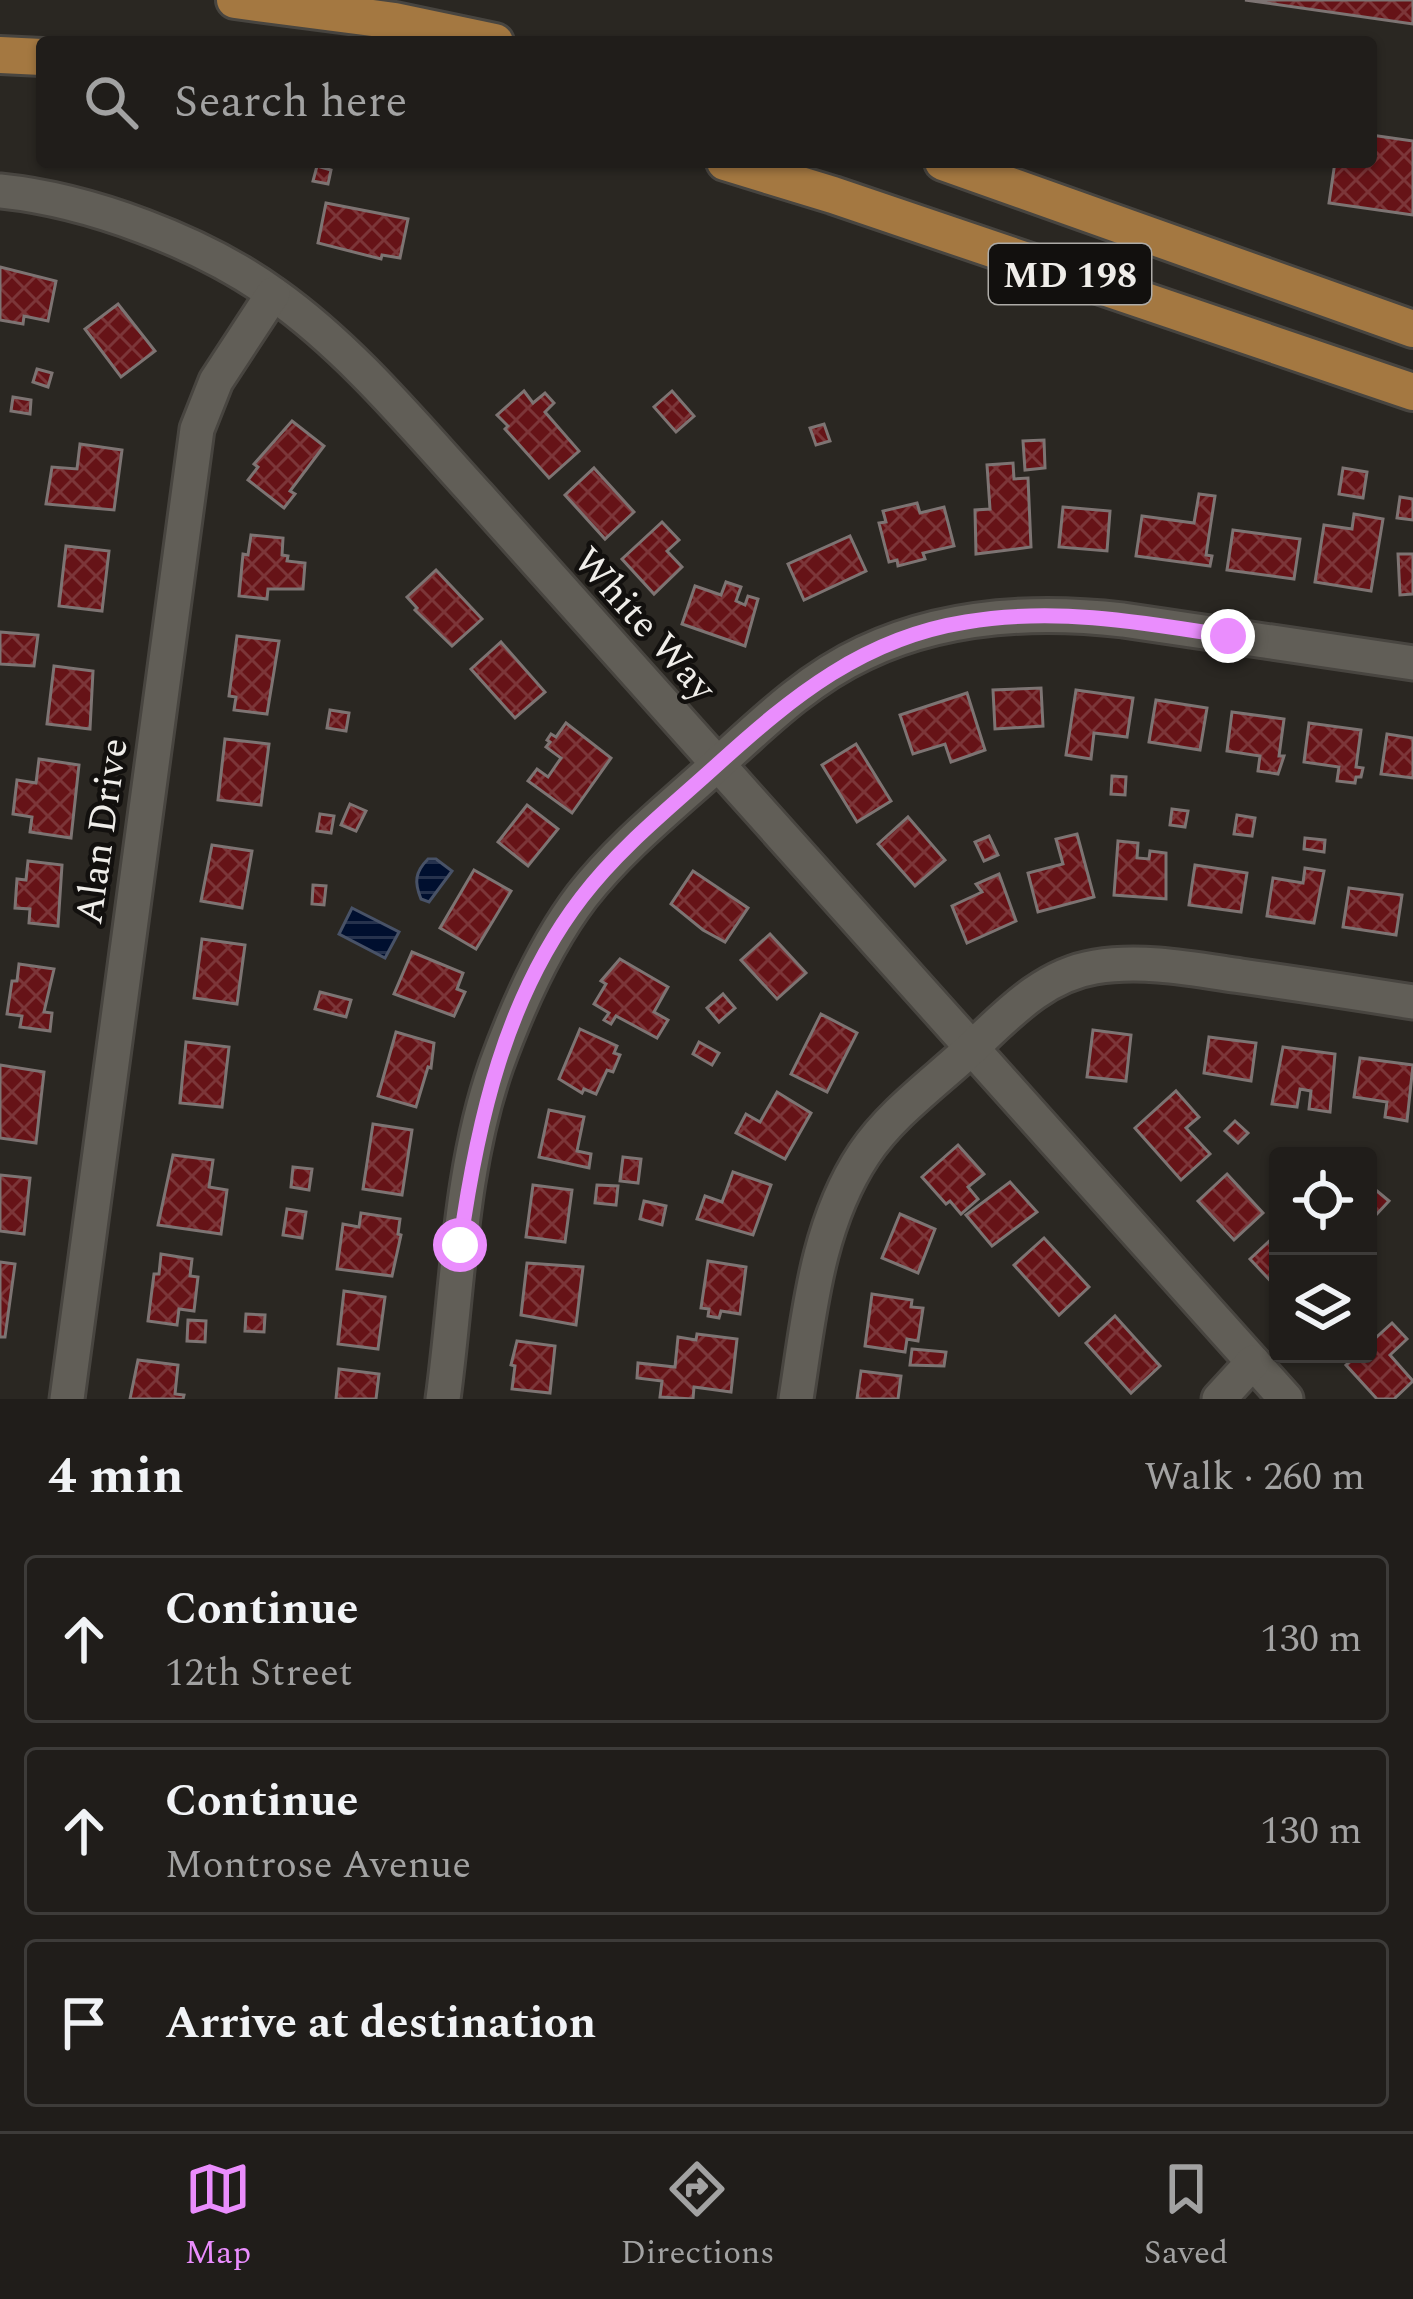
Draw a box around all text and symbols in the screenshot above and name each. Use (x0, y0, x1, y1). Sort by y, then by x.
search box (36, 36, 1377, 168)
text: Search here (174, 68, 407, 137)
icon: search (78, 69, 144, 135)
road number: MD 198 (989, 244, 1151, 304)
street label: White Way (558, 534, 731, 716)
route end (1201, 609, 1255, 663)
street label: Alan Drive (60, 734, 145, 928)
map controls (1269, 1147, 1377, 1363)
button: locate (1269, 1147, 1377, 1255)
route start (433, 1218, 487, 1272)
button: layers (1269, 1255, 1377, 1363)
text: 4 min (48, 1438, 184, 1516)
text: Walk · 260 m (1144, 1448, 1365, 1507)
text: Continue (165, 1575, 358, 1644)
icon: ahead (51, 1606, 117, 1672)
text: 130 m (1260, 1610, 1362, 1669)
text: 12th Street (165, 1644, 353, 1703)
text: Continue (165, 1767, 358, 1836)
icon: ahead (51, 1798, 117, 1864)
text: 130 m (1260, 1802, 1362, 1861)
text: Montrose Avenue (165, 1836, 471, 1895)
text: Arrive at destination (165, 1989, 596, 2058)
icon: arrive (51, 1990, 117, 2056)
tab: Map (185, 2156, 251, 2278)
tab: Directions (620, 2156, 774, 2278)
tab: Saved (1144, 2156, 1228, 2278)

